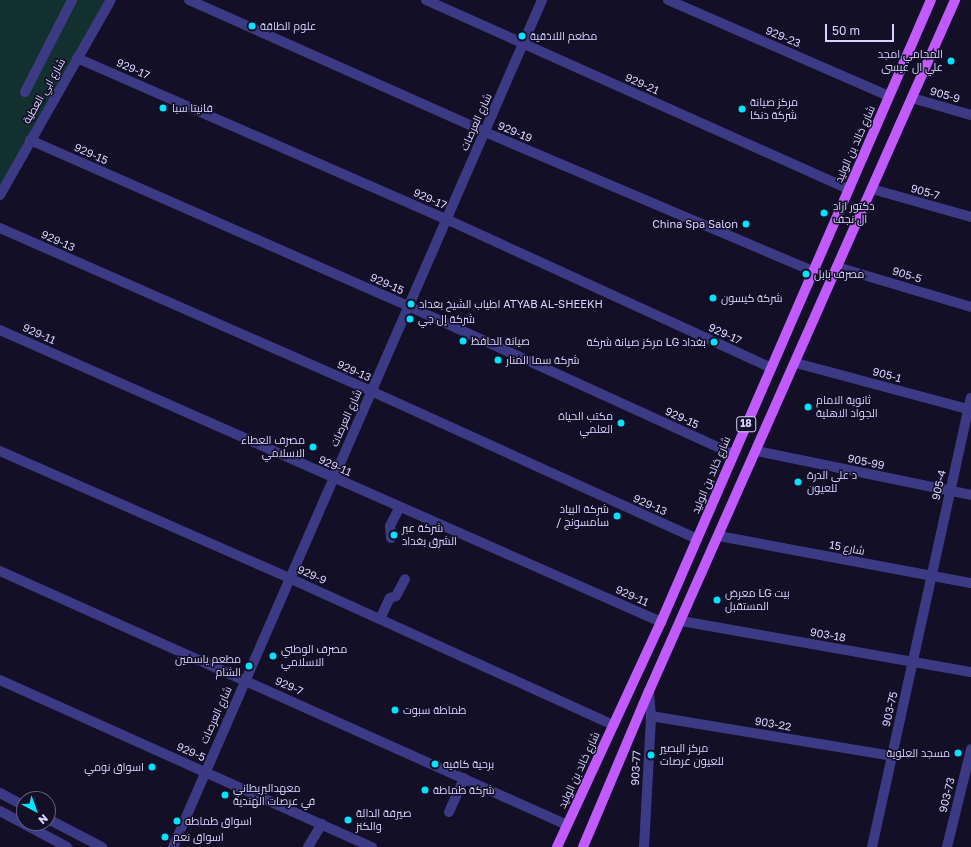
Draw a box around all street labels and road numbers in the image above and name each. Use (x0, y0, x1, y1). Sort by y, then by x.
street label: 929-23 (764, 24, 802, 50)
street label: شارع ابي العطية (20, 56, 68, 126)
street label: 929-17 (114, 56, 152, 82)
street label: 929-21 (623, 71, 661, 97)
street label: 905-9 (928, 84, 962, 106)
street label: شارع العرصات (458, 91, 494, 153)
street label: شارع خالد بن الوليد (832, 103, 878, 185)
street label: 929-19 (496, 119, 534, 145)
street label: 929-15 (72, 141, 110, 167)
street label: 905-7 (909, 182, 941, 202)
street label: 929-17 (411, 186, 449, 212)
street label: 929-13 (39, 228, 77, 254)
street label: 905-5 (891, 264, 923, 286)
street label: 929-15 (368, 271, 406, 297)
street label: 929-11 (21, 321, 57, 347)
street label: 929-17 (706, 321, 744, 347)
street label: 929-13 (335, 358, 373, 384)
street label: 905-1 (871, 365, 903, 385)
street label: شارع العرصات (328, 387, 364, 449)
street label: 929-15 (663, 404, 701, 432)
road number: 18 (736, 416, 756, 432)
street label: شارع خالد بن الوليد (689, 434, 733, 516)
street label: 905-99 (846, 452, 886, 472)
street label: 929-11 (317, 453, 353, 479)
street label: 905-4 (929, 469, 949, 501)
street label: 929-13 (631, 492, 669, 518)
street label: شارع 15 (828, 538, 866, 558)
street label: 929-9 (295, 563, 329, 587)
street label: 929-11 (614, 583, 650, 609)
street label: 903-18 (809, 625, 847, 645)
street label: 929-7 (273, 674, 305, 698)
street label: شارع العرصات (198, 684, 234, 746)
street label: 903-75 (880, 690, 900, 728)
street label: 903-22 (754, 714, 792, 734)
street label: شارع خالد بن الوليد (555, 730, 603, 810)
street label: 929-5 (174, 740, 208, 764)
street label: 903-77 (628, 750, 644, 786)
street label: 903-73 (936, 776, 958, 814)

